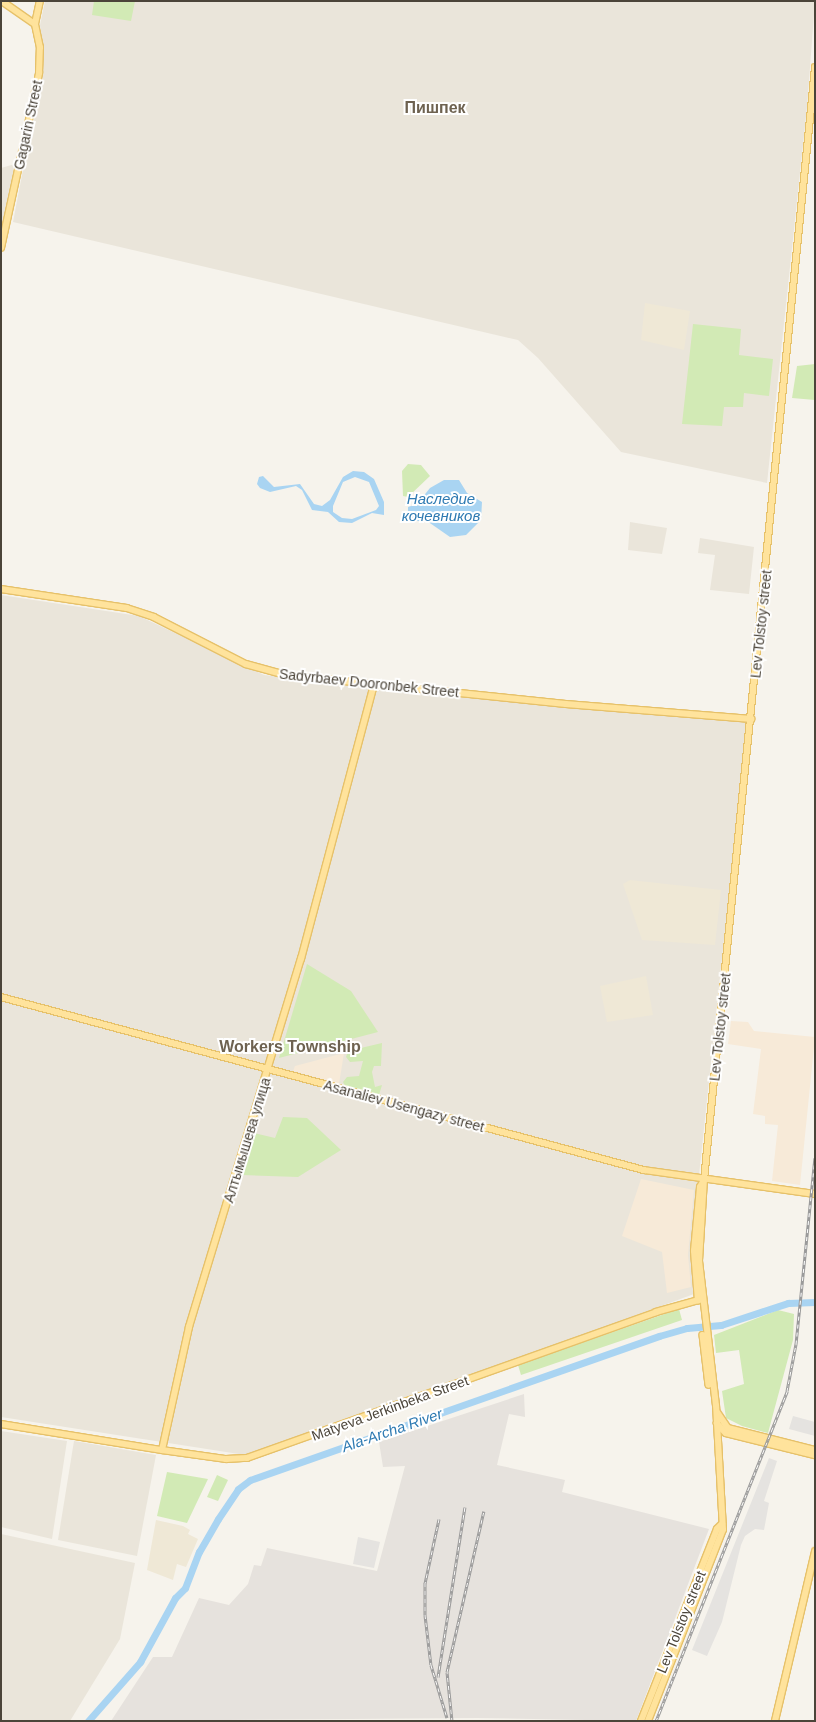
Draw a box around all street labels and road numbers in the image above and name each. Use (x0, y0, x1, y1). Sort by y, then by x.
street label: Gagarin Street (10, 79, 46, 171)
street label: Lev Tolstoy street (747, 569, 775, 679)
street label: Sadyrbaev Dooronbek Street (278, 665, 460, 701)
street label: Lev Tolstoy street (706, 972, 734, 1082)
street label: Алтымышева улица (220, 1075, 274, 1205)
street label: Asanaliev Usengazy street (322, 1076, 486, 1136)
street label: Matyeva Jerkinbeka Street (309, 1372, 471, 1444)
street label: Lev Tolstoy street (653, 1568, 709, 1676)

